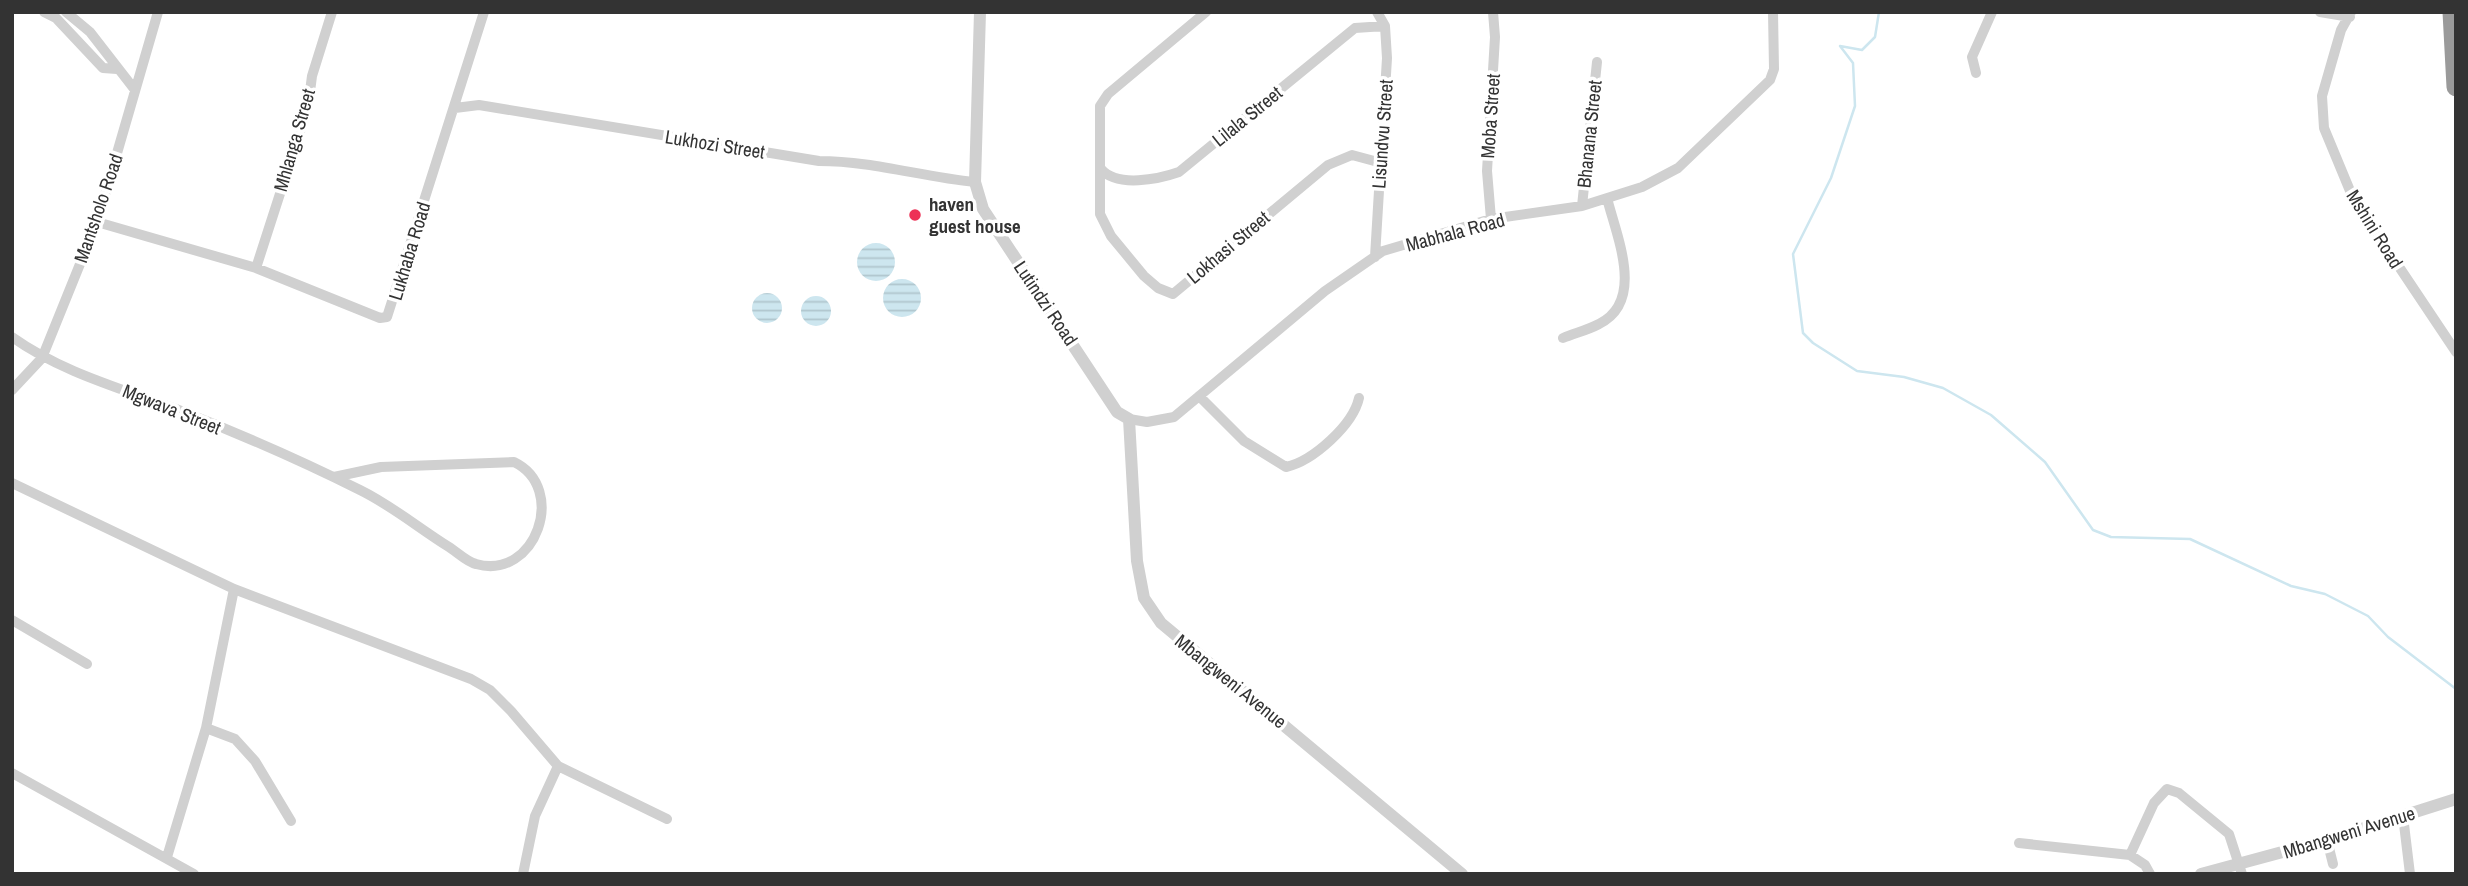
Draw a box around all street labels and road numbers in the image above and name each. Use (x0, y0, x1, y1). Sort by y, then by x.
street label: Moba Street (1474, 72, 1506, 159)
street label: Lisundvu Street (1365, 78, 1399, 189)
street label: Bhanana Street (1570, 78, 1608, 189)
street label: Lilala Street (1207, 79, 1288, 152)
street label: Mhlanga Street (267, 85, 321, 194)
street label: Lukhozi Street (663, 123, 767, 165)
street label: Mantsholo Road (67, 150, 129, 266)
street label: Mshini Road (2341, 185, 2409, 273)
street label: Lukhaba Road (382, 199, 436, 303)
street label: Lokhasi Street (1181, 204, 1275, 289)
street label: Mabhala Road (1403, 206, 1507, 258)
street label: Lutindzi Road (1008, 256, 1084, 350)
street label: Mgwava Street (119, 377, 226, 441)
street label: Mbangweni Avenue (1170, 628, 1292, 734)
street label: Mbangweni Avenue (2280, 800, 2418, 864)

